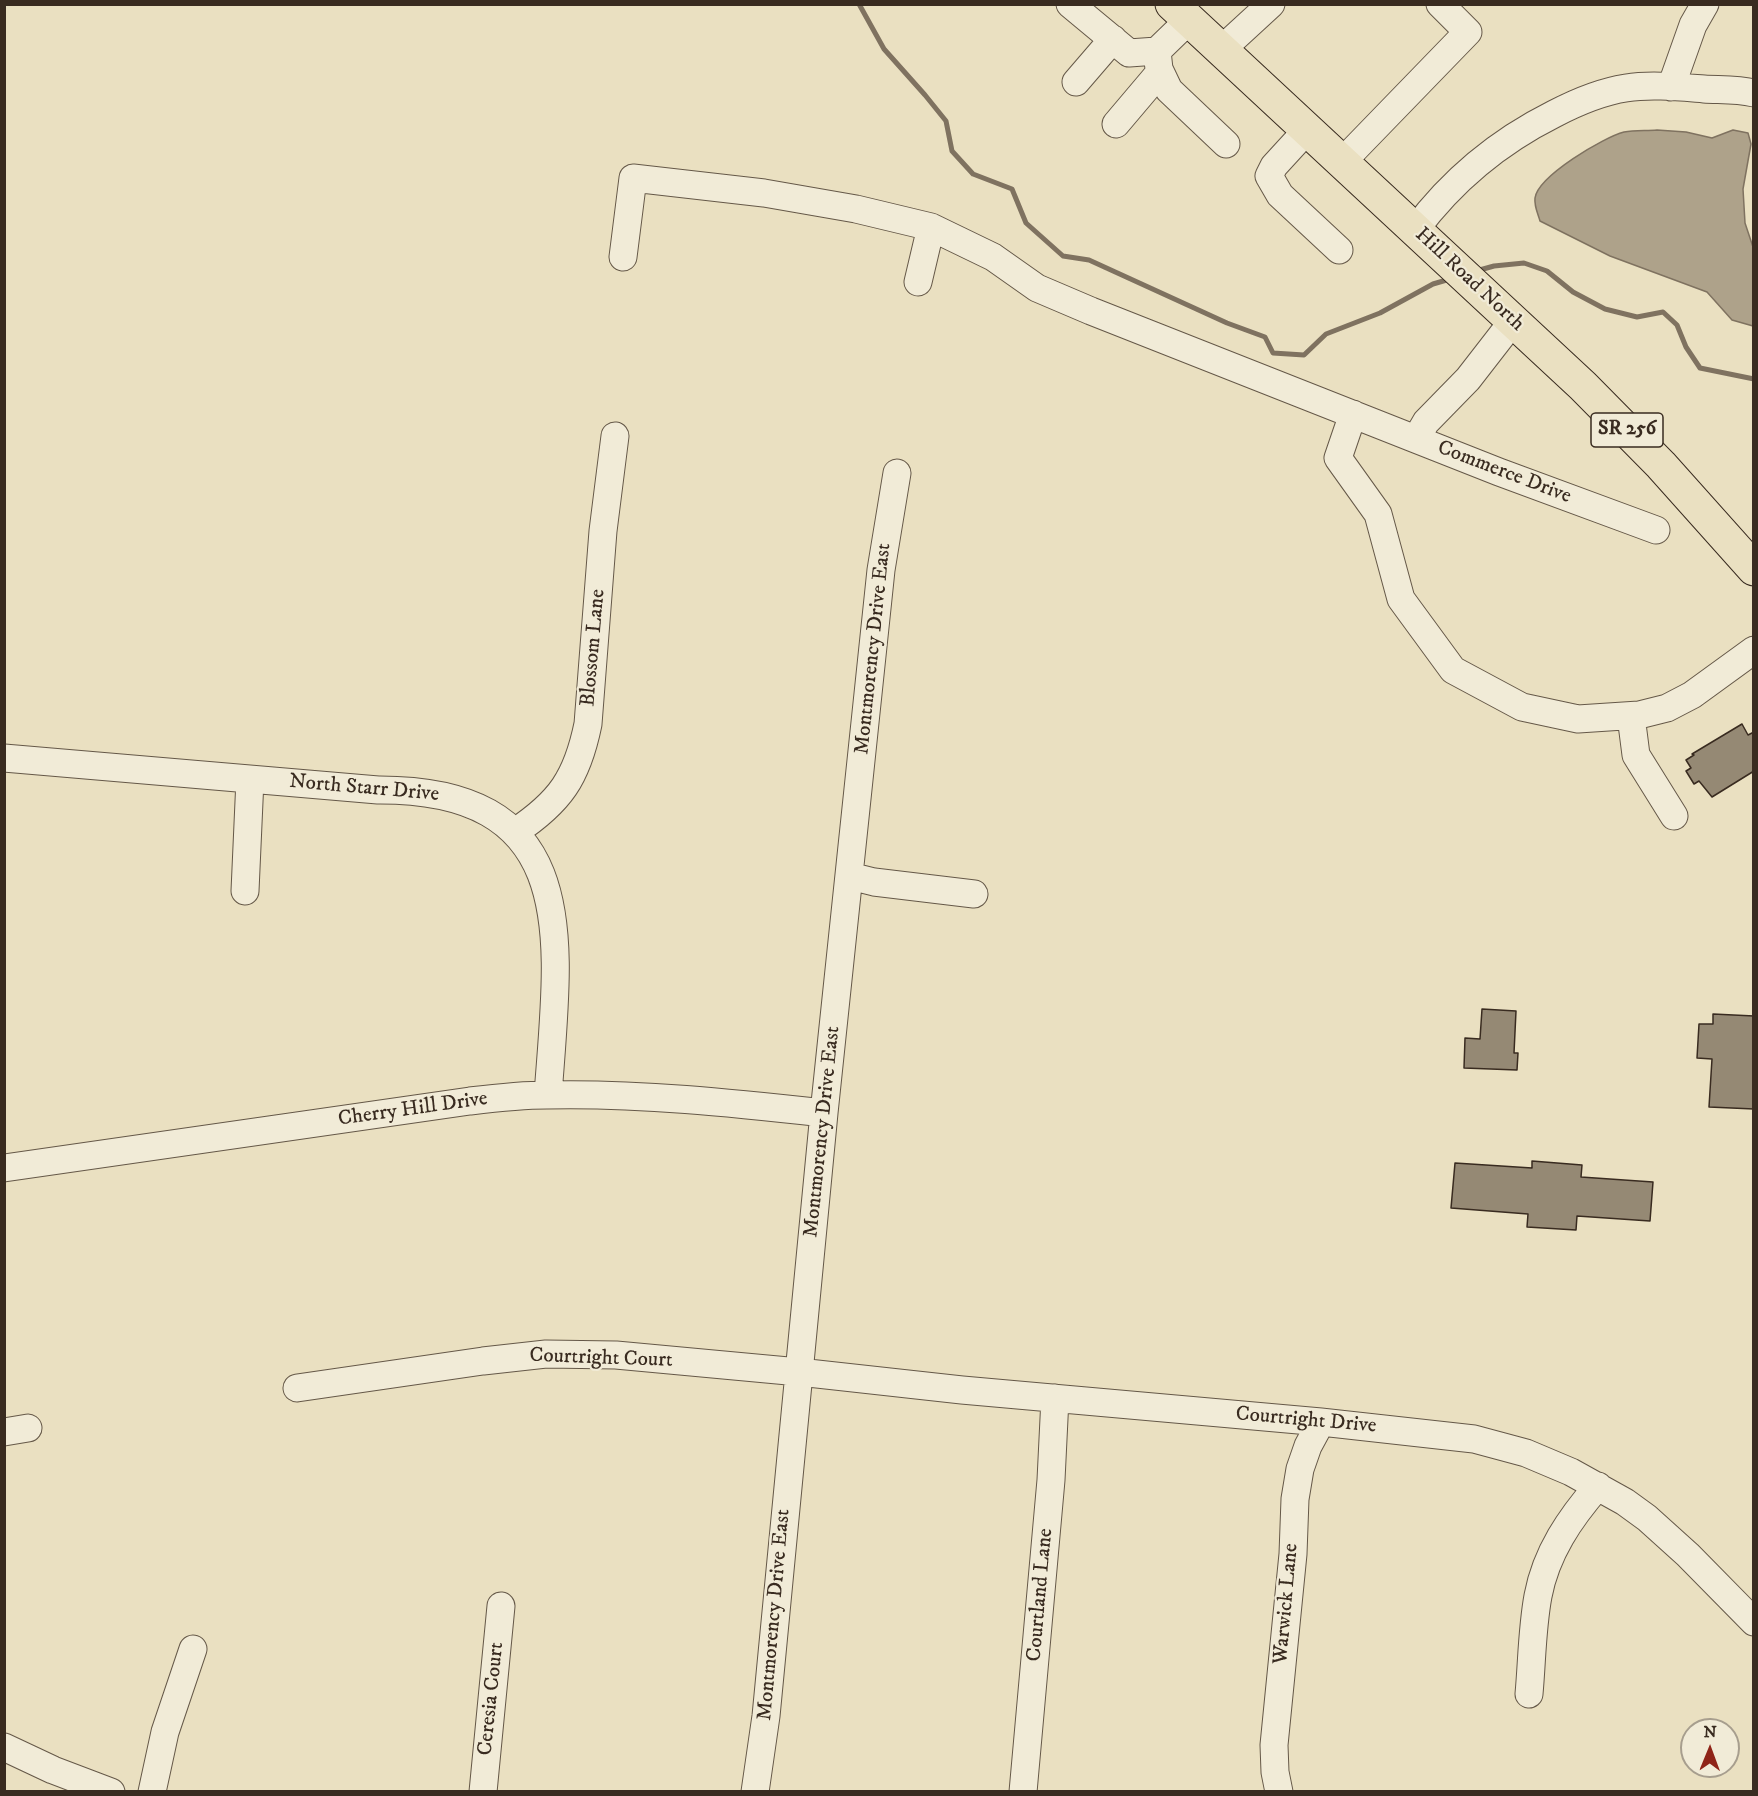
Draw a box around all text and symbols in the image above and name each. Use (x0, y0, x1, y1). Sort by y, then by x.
street label: Hill Road North (1409, 223, 1529, 337)
road number: SR 256 (1591, 413, 1663, 447)
street label: Commerce Drive (1434, 436, 1574, 510)
street label: Montmorency Drive East (850, 542, 898, 756)
street label: Blossom Lane (576, 588, 612, 708)
street label: North Starr Drive (288, 770, 440, 808)
street label: Montmorency Drive East (799, 1025, 847, 1239)
street label: Cherry Hill Drive (337, 1087, 489, 1133)
street label: Courtright Court (529, 1344, 673, 1374)
street label: Courtright Drive (1235, 1402, 1377, 1440)
street label: Montmorency Drive East (753, 1508, 797, 1722)
street label: Courtland Lane (1023, 1527, 1059, 1663)
street label: Warwick Lane (1269, 1542, 1305, 1666)
street label: Ceresia Court (474, 1641, 510, 1757)
north arrow (1680, 1718, 1740, 1778)
text: N (1704, 1722, 1717, 1742)

